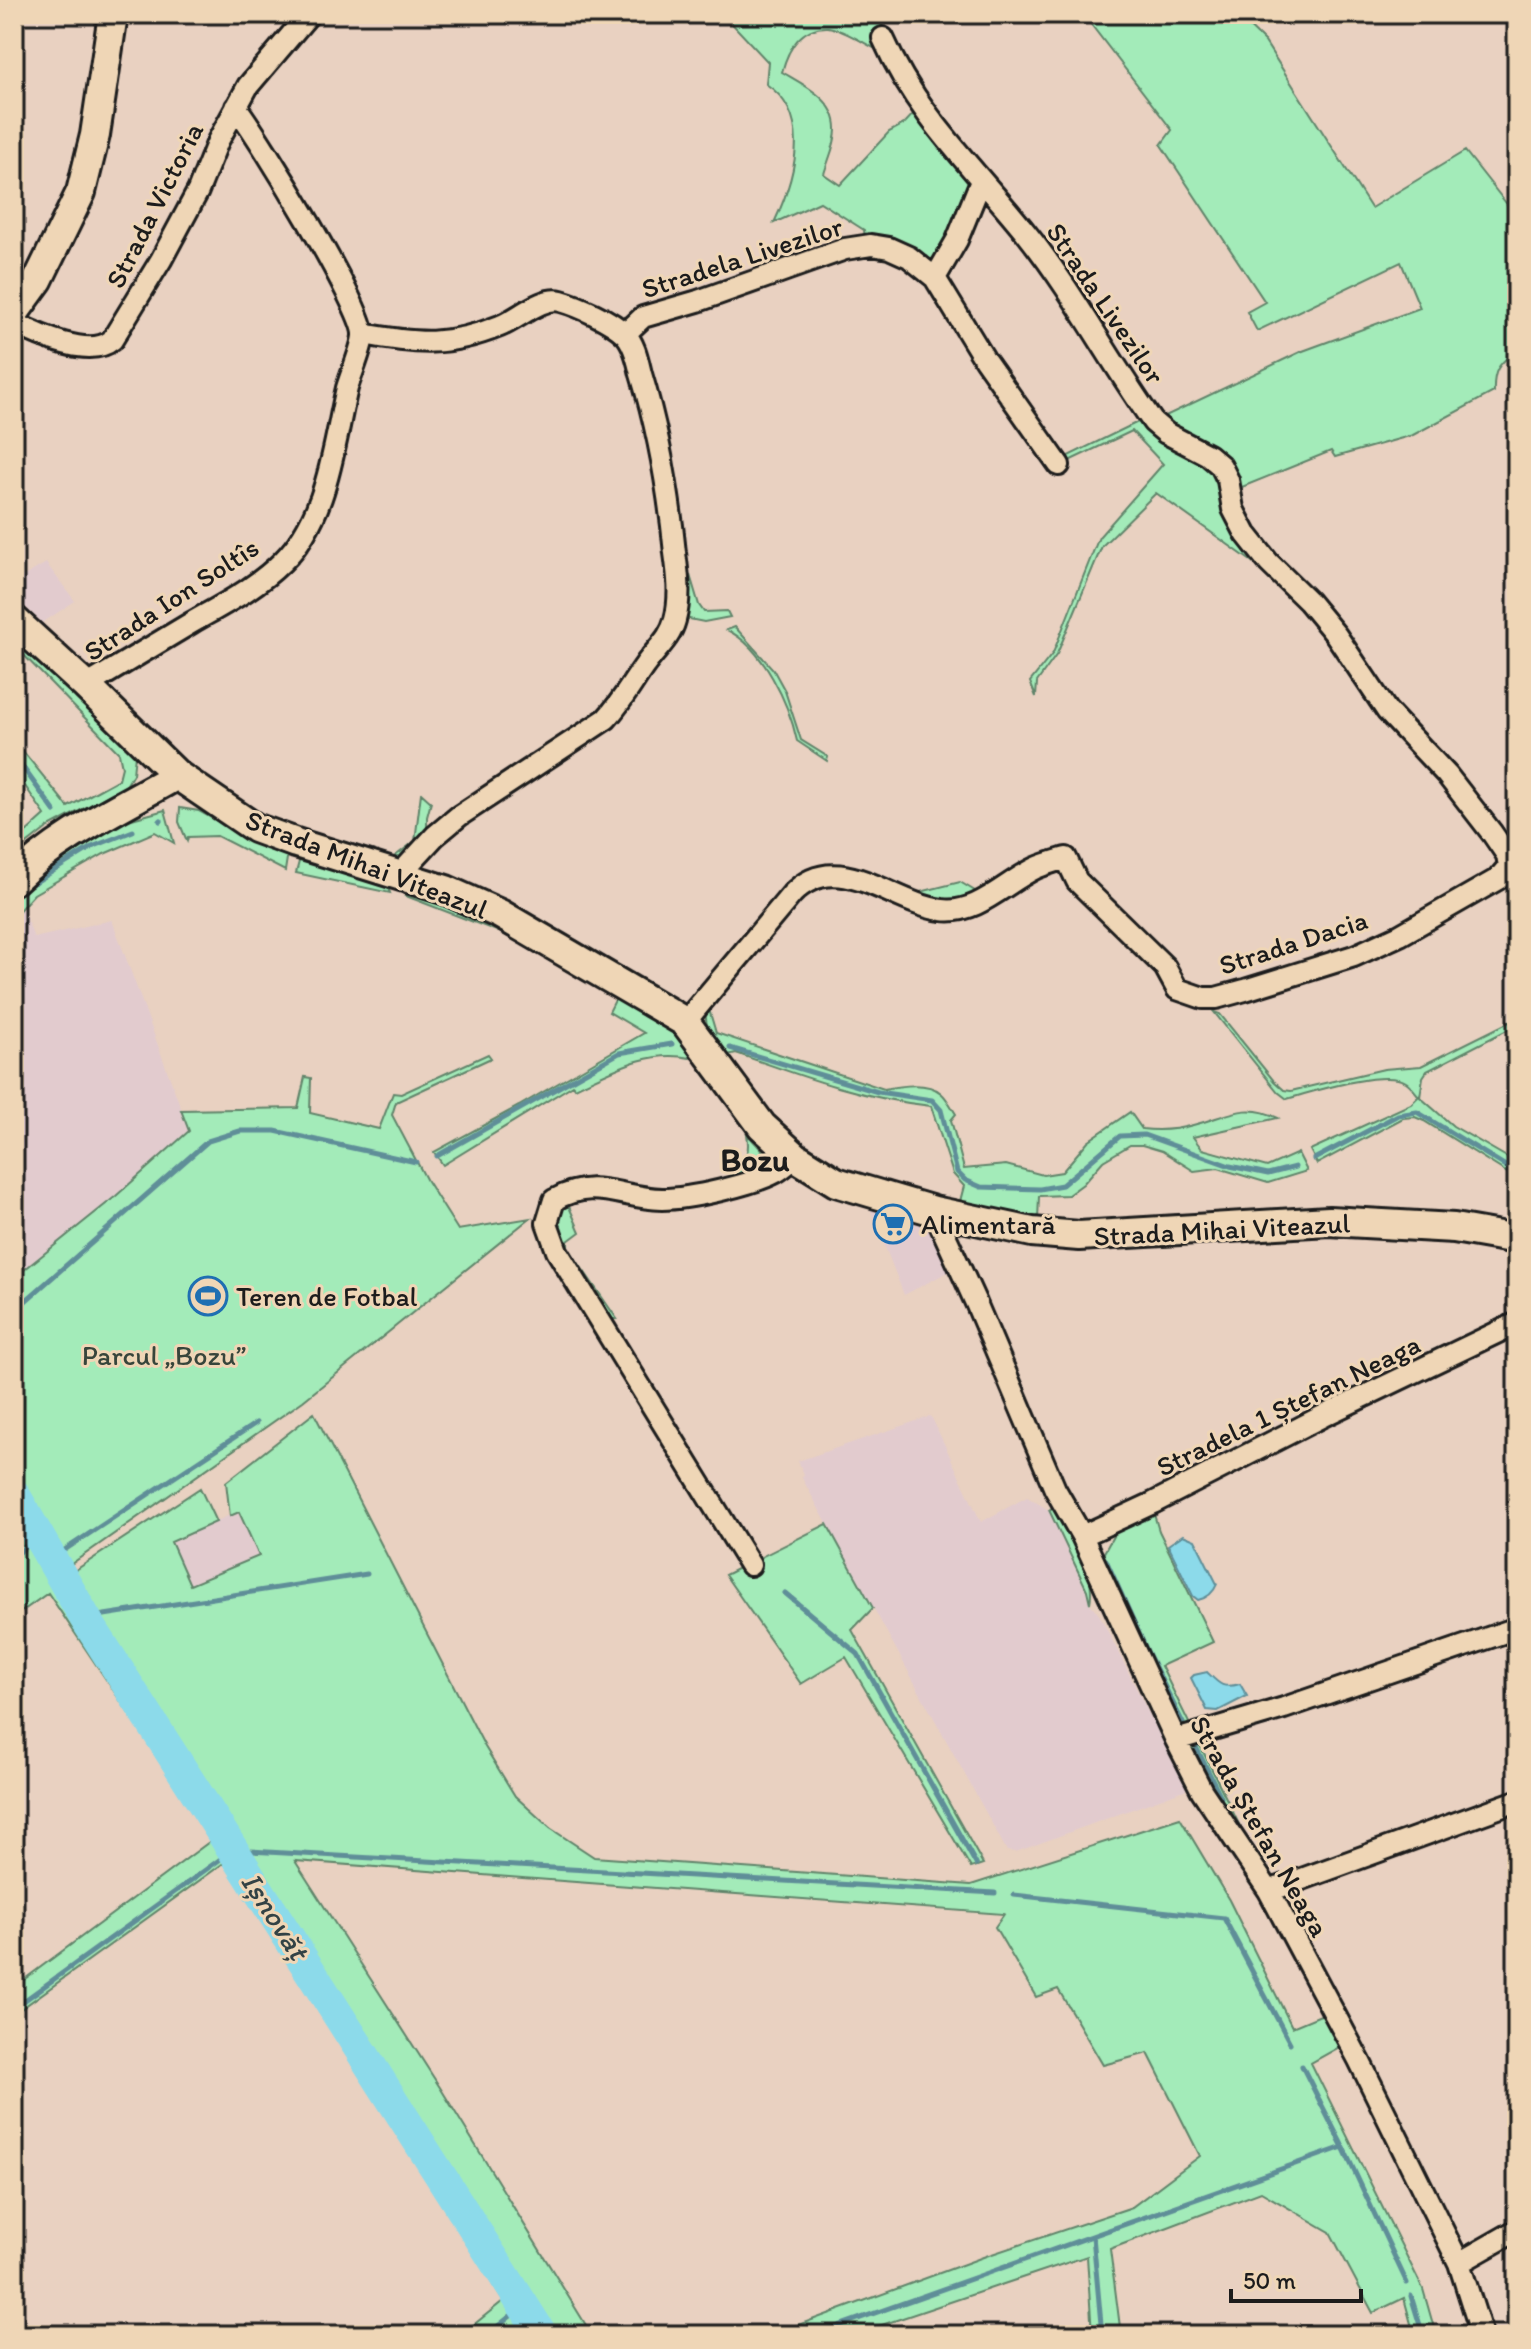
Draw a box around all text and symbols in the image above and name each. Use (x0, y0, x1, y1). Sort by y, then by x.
street label: Strada Victoria (98, 116, 210, 293)
street label: Stradela Livezilor (637, 208, 847, 305)
street label: Strada Livezilor (1039, 216, 1173, 390)
street label: Strada Ion Soltîs (77, 530, 265, 668)
street label: Strada Mihai Viteazul (241, 802, 493, 926)
street label: Strada Dacia (1215, 902, 1372, 982)
district label: Bozu (720, 1141, 790, 1179)
supermarket icon: Alimentară (872, 1203, 914, 1245)
street label: Strada Mihai Viteazul (1093, 1205, 1351, 1253)
place label: Alimentară (921, 1207, 1056, 1241)
sports icon: Teren de Fotbal (187, 1275, 229, 1317)
place label: Teren de Fotbal (236, 1279, 417, 1313)
street label: Stradela 1 Ștefan Neaga (1151, 1326, 1426, 1484)
park label: Parcul „Bozu” (82, 1338, 246, 1372)
street label: Strada Ștefan Neaga (1183, 1709, 1337, 1943)
water label: Ișnovăț (233, 1865, 319, 1969)
scale bar (1231, 2253, 1361, 2303)
text: 50 m (1243, 2266, 1296, 2295)

